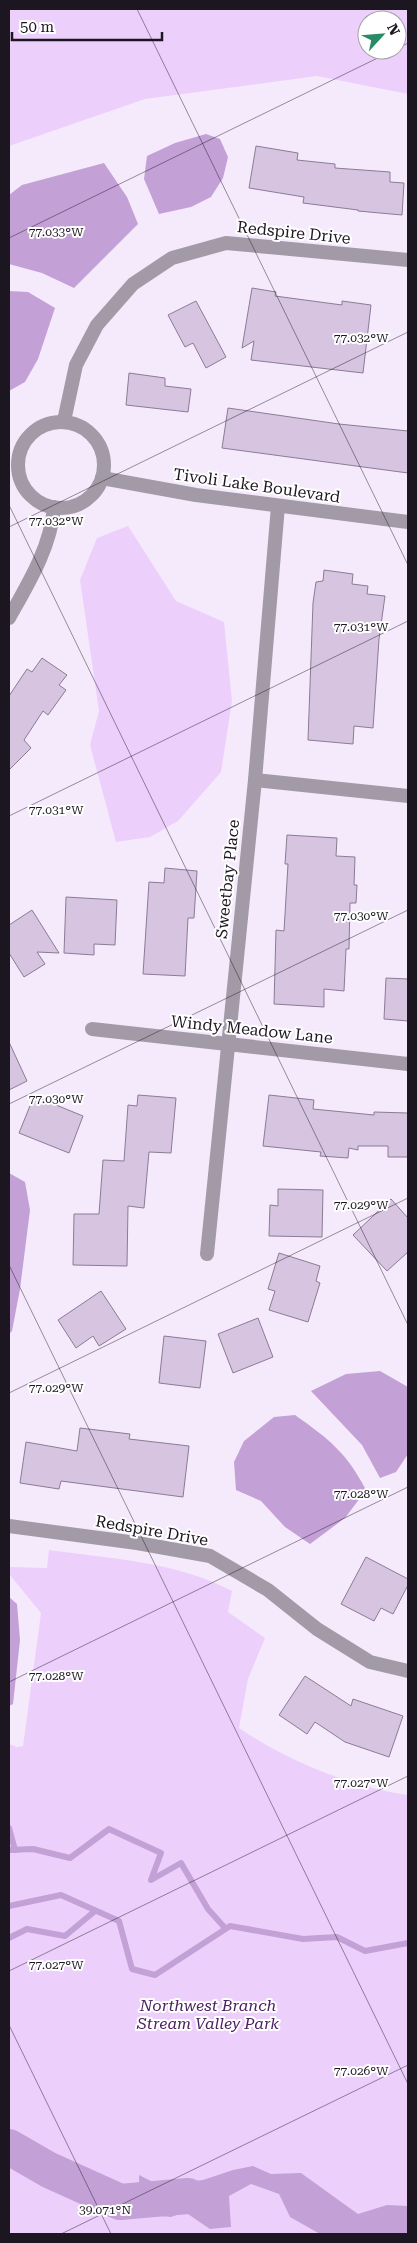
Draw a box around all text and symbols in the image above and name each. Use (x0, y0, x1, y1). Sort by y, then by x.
scale bar (12, 10, 162, 42)
north arrow (357, 10, 407, 60)
text: 50 m (20, 18, 55, 36)
text: N (384, 21, 403, 38)
street label: Redspire Drive (236, 217, 352, 248)
text: 77.033°W (29, 225, 84, 239)
text: 77.032°W (334, 331, 389, 345)
street label: Tivoli Lake Boulevard (172, 464, 342, 507)
text: 77.032°W (29, 514, 84, 528)
text: 77.031°W (334, 620, 389, 634)
text: 77.031°W (29, 803, 84, 817)
street label: Sweetbay Place (212, 818, 243, 940)
text: 77.030°W (334, 909, 389, 923)
street label: Windy Meadow Lane (170, 1012, 334, 1047)
text: 77.030°W (29, 1092, 84, 1106)
text: 77.029°W (334, 1198, 389, 1212)
text: 77.029°W (29, 1381, 84, 1395)
text: 77.028°W (334, 1487, 389, 1501)
street label: Redspire Drive (94, 1511, 210, 1550)
text: 77.028°W (29, 1669, 84, 1683)
text: 77.027°W (334, 1776, 389, 1790)
text: 77.027°W (29, 1958, 84, 1972)
park label: Northwest Branch Stream Valley Park (136, 1996, 279, 2033)
text: 77.026°W (334, 2064, 389, 2078)
text: 39.071°N (79, 2203, 131, 2217)

